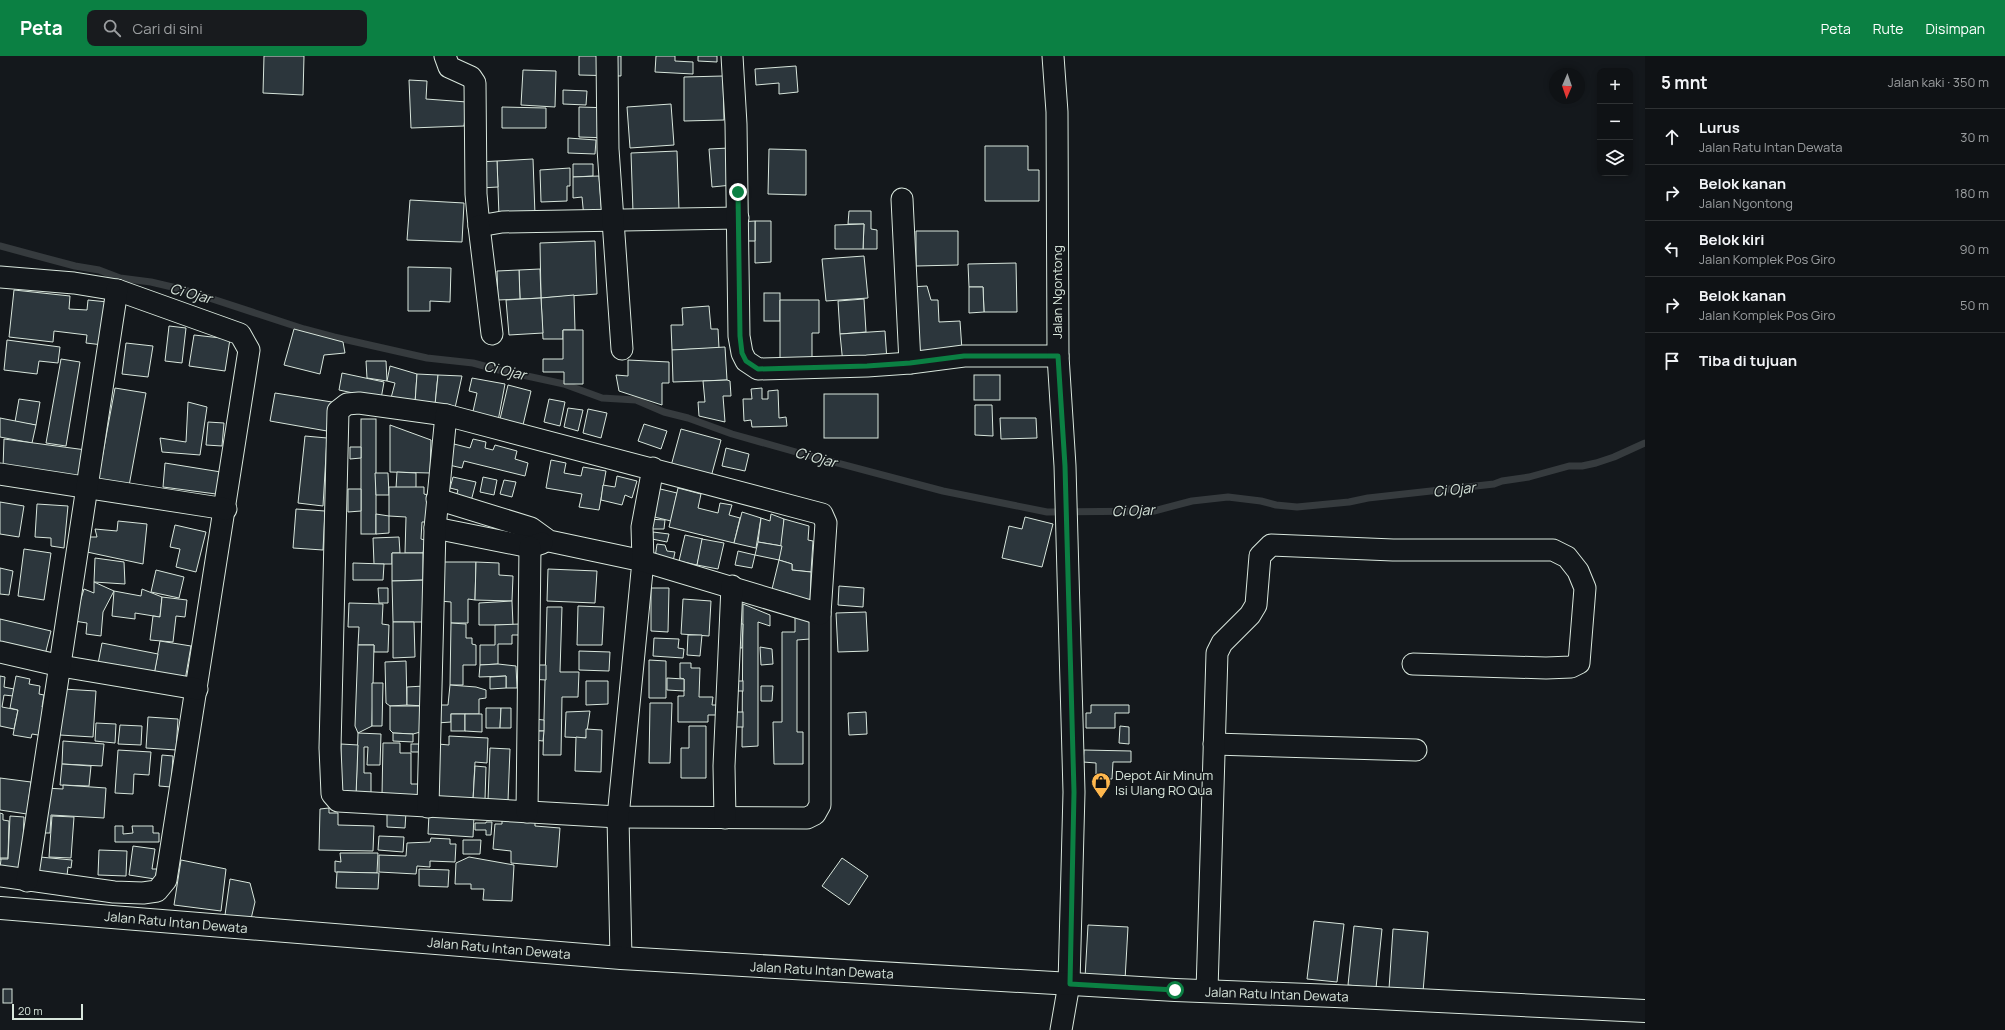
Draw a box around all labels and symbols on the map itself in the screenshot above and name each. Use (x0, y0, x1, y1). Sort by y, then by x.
north arrow (1549, 68, 1585, 104)
route end (729, 183, 747, 201)
street label: Jalan Ngontong (1048, 245, 1066, 339)
water label: Ci Ojar (168, 278, 216, 308)
water label: Ci Ojar (482, 356, 530, 384)
water label: Ci Ojar (793, 442, 841, 472)
water label: Ci Ojar (1432, 477, 1478, 501)
water label: Ci Ojar (1111, 500, 1157, 520)
place label: Depot Air Minum Isi Ulang RO Qua (1115, 766, 1213, 799)
shop icon: Depot Air Minum Isi Ulang RO Qua (1090, 771, 1112, 799)
street label: Jalan Ratu Intan Dewata (104, 907, 248, 937)
street label: Jalan Ratu Intan Dewata (427, 933, 571, 963)
street label: Jalan Ratu Intan Dewata (750, 957, 894, 983)
route start (1166, 981, 1184, 999)
street label: Jalan Ratu Intan Dewata (1205, 982, 1349, 1006)
scale bar (12, 1002, 83, 1021)

